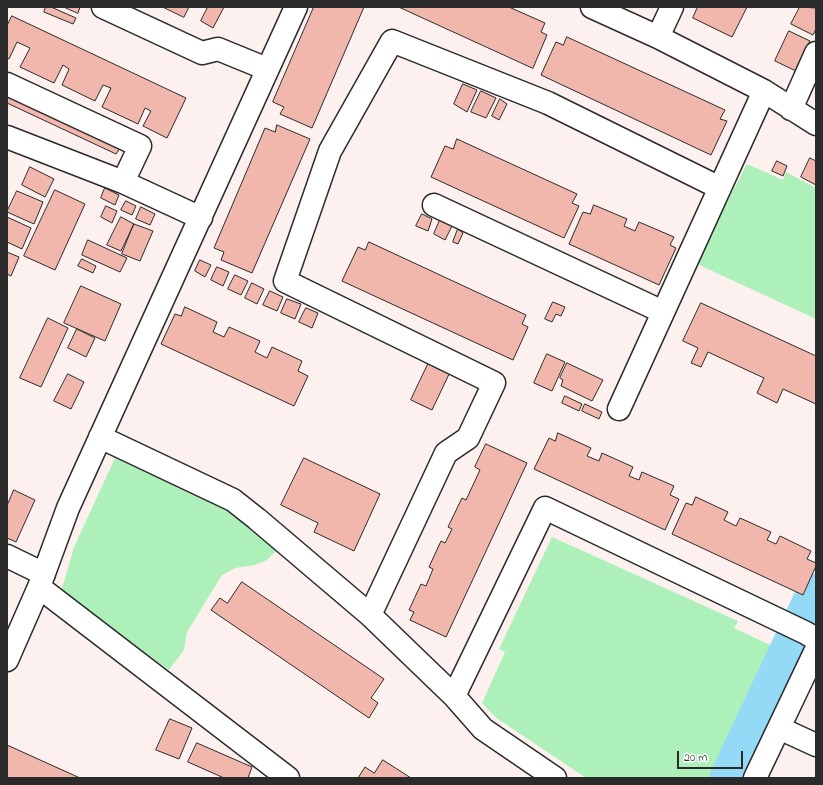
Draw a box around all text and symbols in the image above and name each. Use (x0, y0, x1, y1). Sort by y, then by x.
scale bar (679, 743, 745, 769)
text: 20 m (684, 749, 707, 767)

